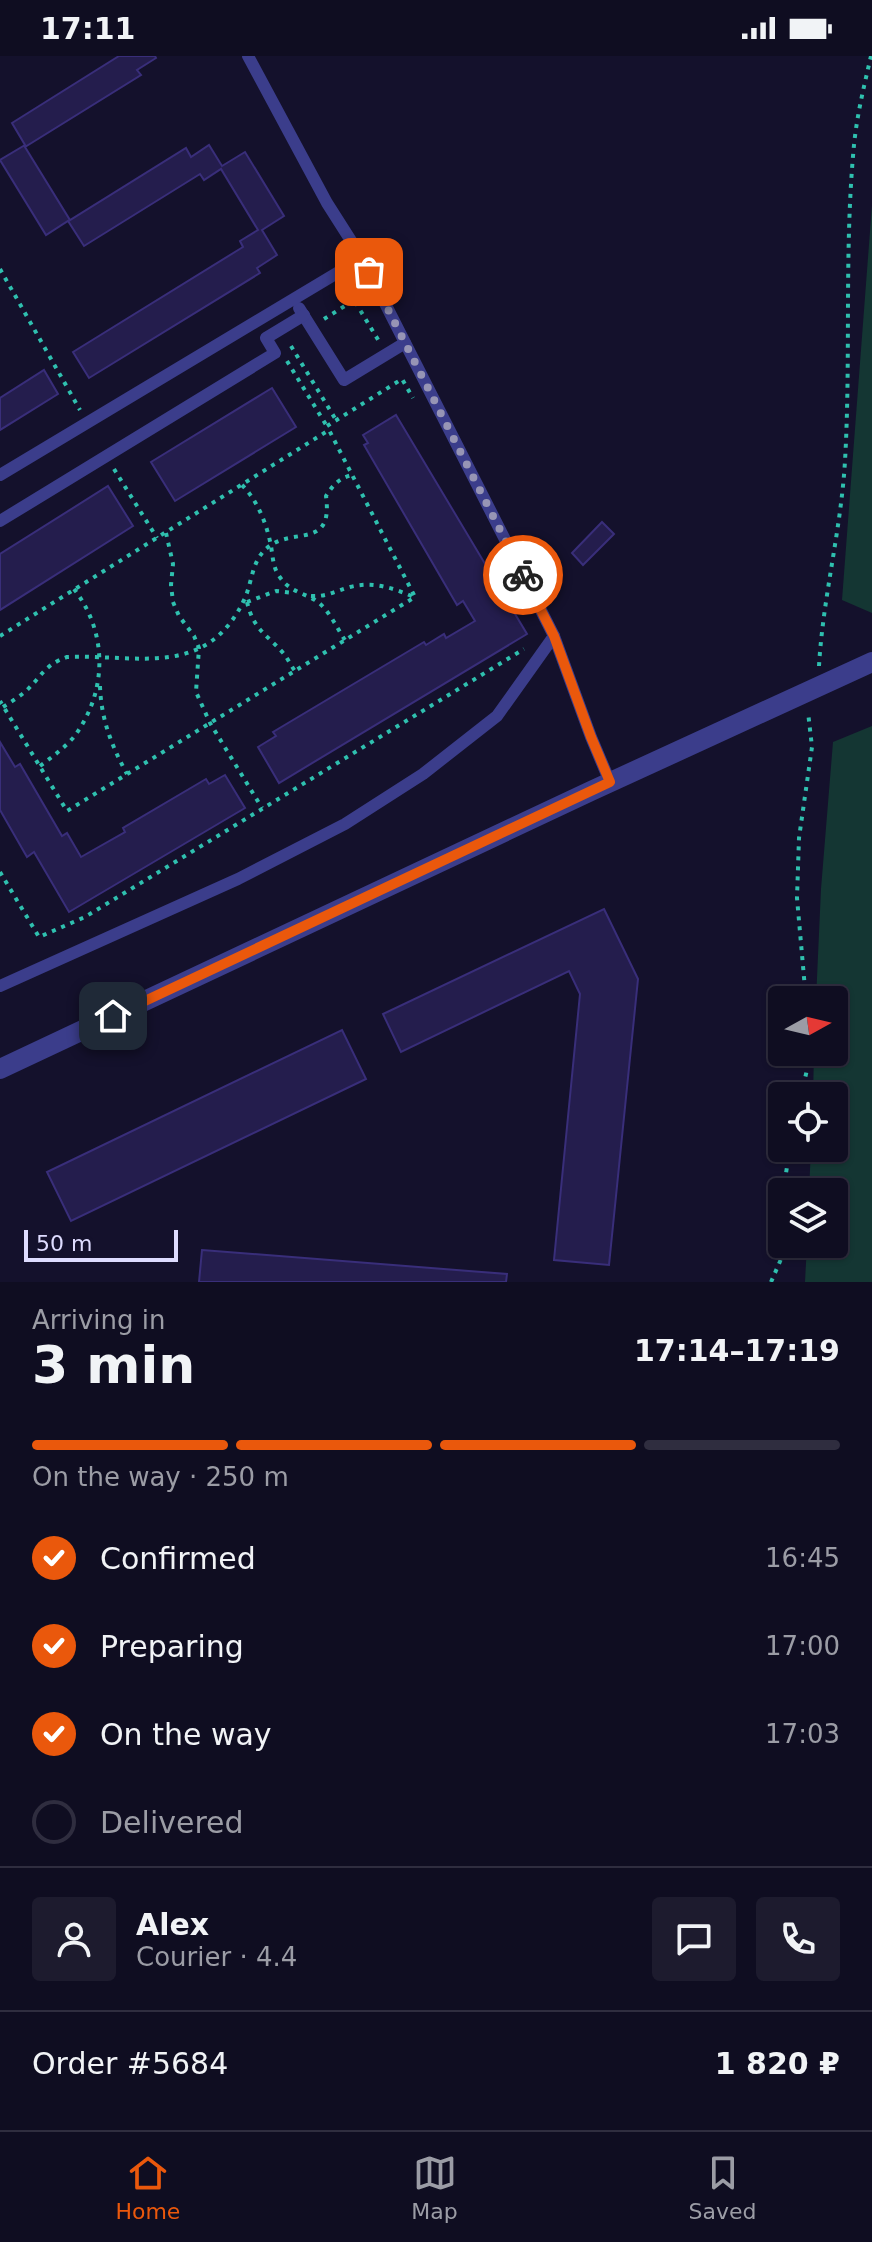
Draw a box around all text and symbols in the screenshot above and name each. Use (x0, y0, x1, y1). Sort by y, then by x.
text: 17:11 (40, 11, 136, 46)
pin (335, 238, 403, 306)
icon: bag (347, 250, 391, 294)
courier (483, 535, 563, 615)
icon: bike (501, 553, 545, 597)
pin (79, 982, 147, 1050)
north arrow (768, 986, 848, 1066)
map controls (768, 986, 848, 1258)
icon: home (91, 994, 135, 1038)
button: locate (768, 1082, 848, 1162)
button: layers (768, 1178, 848, 1258)
scale bar (24, 1226, 178, 1262)
text: 50 m (36, 1231, 92, 1256)
text: Arriving in (32, 1305, 166, 1335)
text: 17:14–17:19 (634, 1333, 840, 1368)
text: 3 min (32, 1335, 195, 1395)
text: On the way · 250 m (32, 1462, 289, 1492)
icon: check (32, 1536, 76, 1580)
text: Confirmed (100, 1541, 256, 1576)
text: 16:45 (765, 1543, 840, 1573)
icon: check (32, 1624, 76, 1668)
text: Preparing (100, 1629, 244, 1664)
text: 17:00 (765, 1631, 840, 1661)
icon: check (32, 1712, 76, 1756)
text: On the way (100, 1717, 272, 1752)
text: 17:03 (765, 1719, 840, 1749)
text: Delivered (100, 1805, 244, 1840)
button: person (32, 1897, 116, 1981)
button: chat (652, 1897, 736, 1981)
button: phone (756, 1897, 840, 1981)
text: Alex (136, 1907, 209, 1942)
text: Courier · 4.4 (136, 1942, 297, 1972)
text: Order #5684 (32, 2046, 228, 2081)
text: 1 820 ₽ (715, 2046, 840, 2081)
tab: Home (115, 2151, 180, 2224)
tab: Map (411, 2151, 458, 2224)
tab: Saved (689, 2151, 757, 2224)

